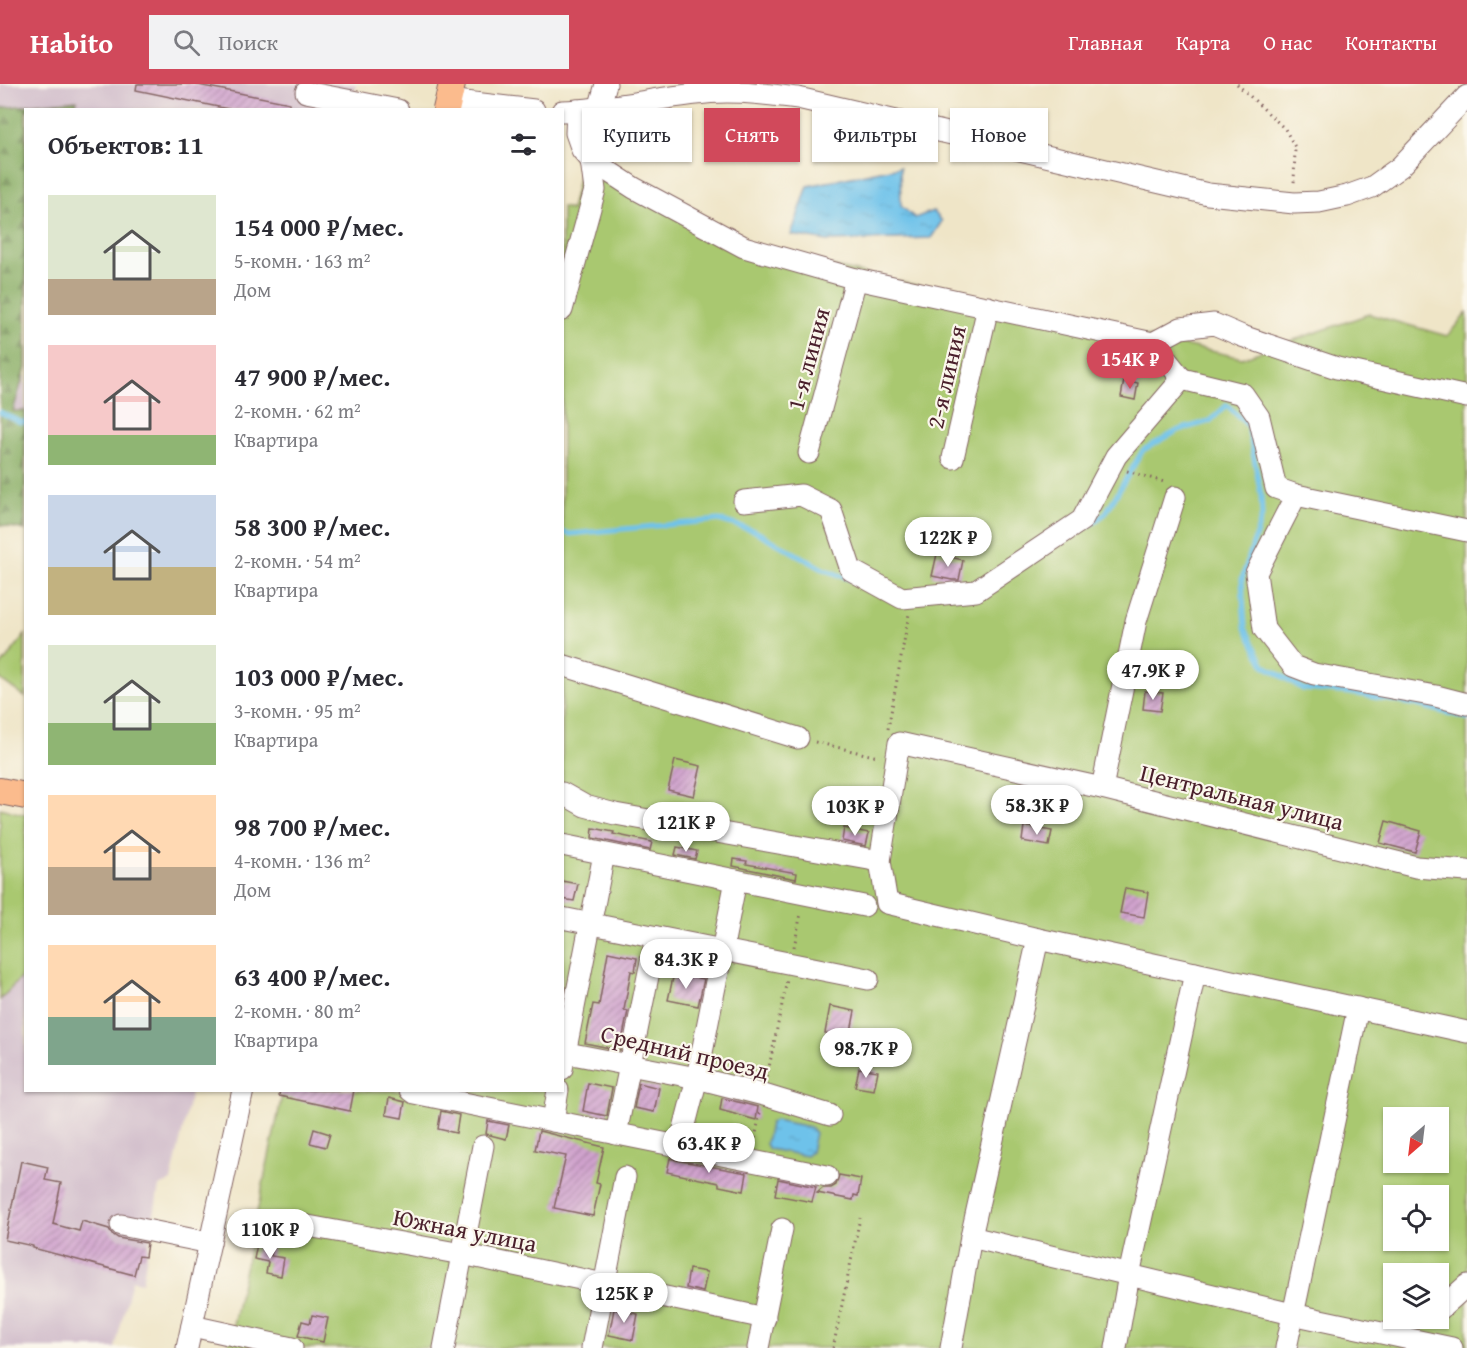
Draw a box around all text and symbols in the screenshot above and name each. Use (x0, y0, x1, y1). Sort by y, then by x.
search box (149, 15, 569, 69)
text: Habito (30, 22, 113, 63)
icon: search (170, 26, 203, 59)
text: Поиск (218, 26, 278, 58)
text: Главная (1068, 27, 1143, 58)
text: Карта (1176, 27, 1230, 58)
text: О нас (1263, 27, 1312, 58)
text: Контакты (1345, 27, 1437, 58)
chip: Купить (582, 108, 692, 162)
chip: Снять (704, 108, 800, 162)
chip: Фильтры (812, 108, 938, 162)
chip: Новое (950, 108, 1048, 162)
text: Объектов: 11 (48, 125, 204, 164)
icon: filters (507, 128, 540, 161)
text: 154 000 ₽/мес. (234, 207, 404, 246)
icon: home (96, 219, 168, 291)
text: 5-комн. · 163 m² (234, 246, 370, 275)
text: Дом (234, 275, 271, 304)
street label: 1-я линия (778, 304, 838, 414)
street label: 2-я линия (917, 322, 975, 432)
pin: 154K ₽ (1081, 339, 1179, 390)
text: 154K ₽ (1101, 344, 1159, 373)
text: 47 900 ₽/мес. (234, 357, 390, 396)
icon: home (96, 369, 168, 441)
text: 2-комн. · 62 m² (234, 396, 361, 425)
text: Квартира (234, 425, 318, 454)
text: 58 300 ₽/мес. (234, 507, 390, 546)
pin: 122K ₽ (899, 517, 997, 568)
icon: home (96, 519, 168, 591)
text: 122K ₽ (919, 522, 977, 551)
text: 2-комн. · 54 m² (234, 546, 361, 575)
text: Квартира (234, 575, 318, 604)
pin: 47.9K ₽ (1098, 650, 1208, 701)
text: 47.9K ₽ (1121, 655, 1185, 684)
text: 103 000 ₽/мес. (234, 657, 404, 696)
icon: home (96, 669, 168, 741)
text: 3-комн. · 95 m² (234, 696, 361, 725)
text: Квартира (234, 725, 318, 754)
street label: Центральная улица (1136, 755, 1348, 839)
pin: 58.3K ₽ (982, 785, 1092, 836)
pin: 103K ₽ (806, 786, 904, 837)
text: 58.3K ₽ (1005, 790, 1069, 819)
text: 103K ₽ (826, 791, 884, 820)
pin: 121K ₽ (637, 802, 735, 853)
text: 98 700 ₽/мес. (234, 807, 390, 846)
text: 121K ₽ (657, 807, 715, 836)
icon: home (96, 819, 168, 891)
text: 4-комн. · 136 m² (234, 846, 370, 875)
text: Дом (234, 875, 271, 904)
pin: 84.3K ₽ (631, 939, 741, 990)
text: 84.3K ₽ (654, 944, 718, 973)
text: 63 400 ₽/мес. (234, 957, 390, 996)
icon: home (96, 969, 168, 1041)
text: 2-комн. · 80 m² (234, 996, 361, 1025)
street label: Средний проезд (598, 1016, 772, 1088)
text: Квартира (234, 1025, 318, 1054)
pin: 98.7K ₽ (811, 1028, 921, 1079)
text: 98.7K ₽ (834, 1033, 898, 1062)
north arrow (1383, 1107, 1449, 1173)
map controls (1383, 1107, 1449, 1329)
pin: 63.4K ₽ (654, 1123, 764, 1174)
text: 63.4K ₽ (677, 1128, 741, 1157)
button: locate (1383, 1185, 1449, 1251)
street label: Южная улица (390, 1199, 540, 1261)
pin: 110K ₽ (221, 1209, 319, 1260)
text: 110K ₽ (241, 1214, 299, 1243)
button: layers (1383, 1263, 1449, 1329)
pin: 125K ₽ (575, 1273, 673, 1324)
text: 125K ₽ (595, 1278, 653, 1307)

